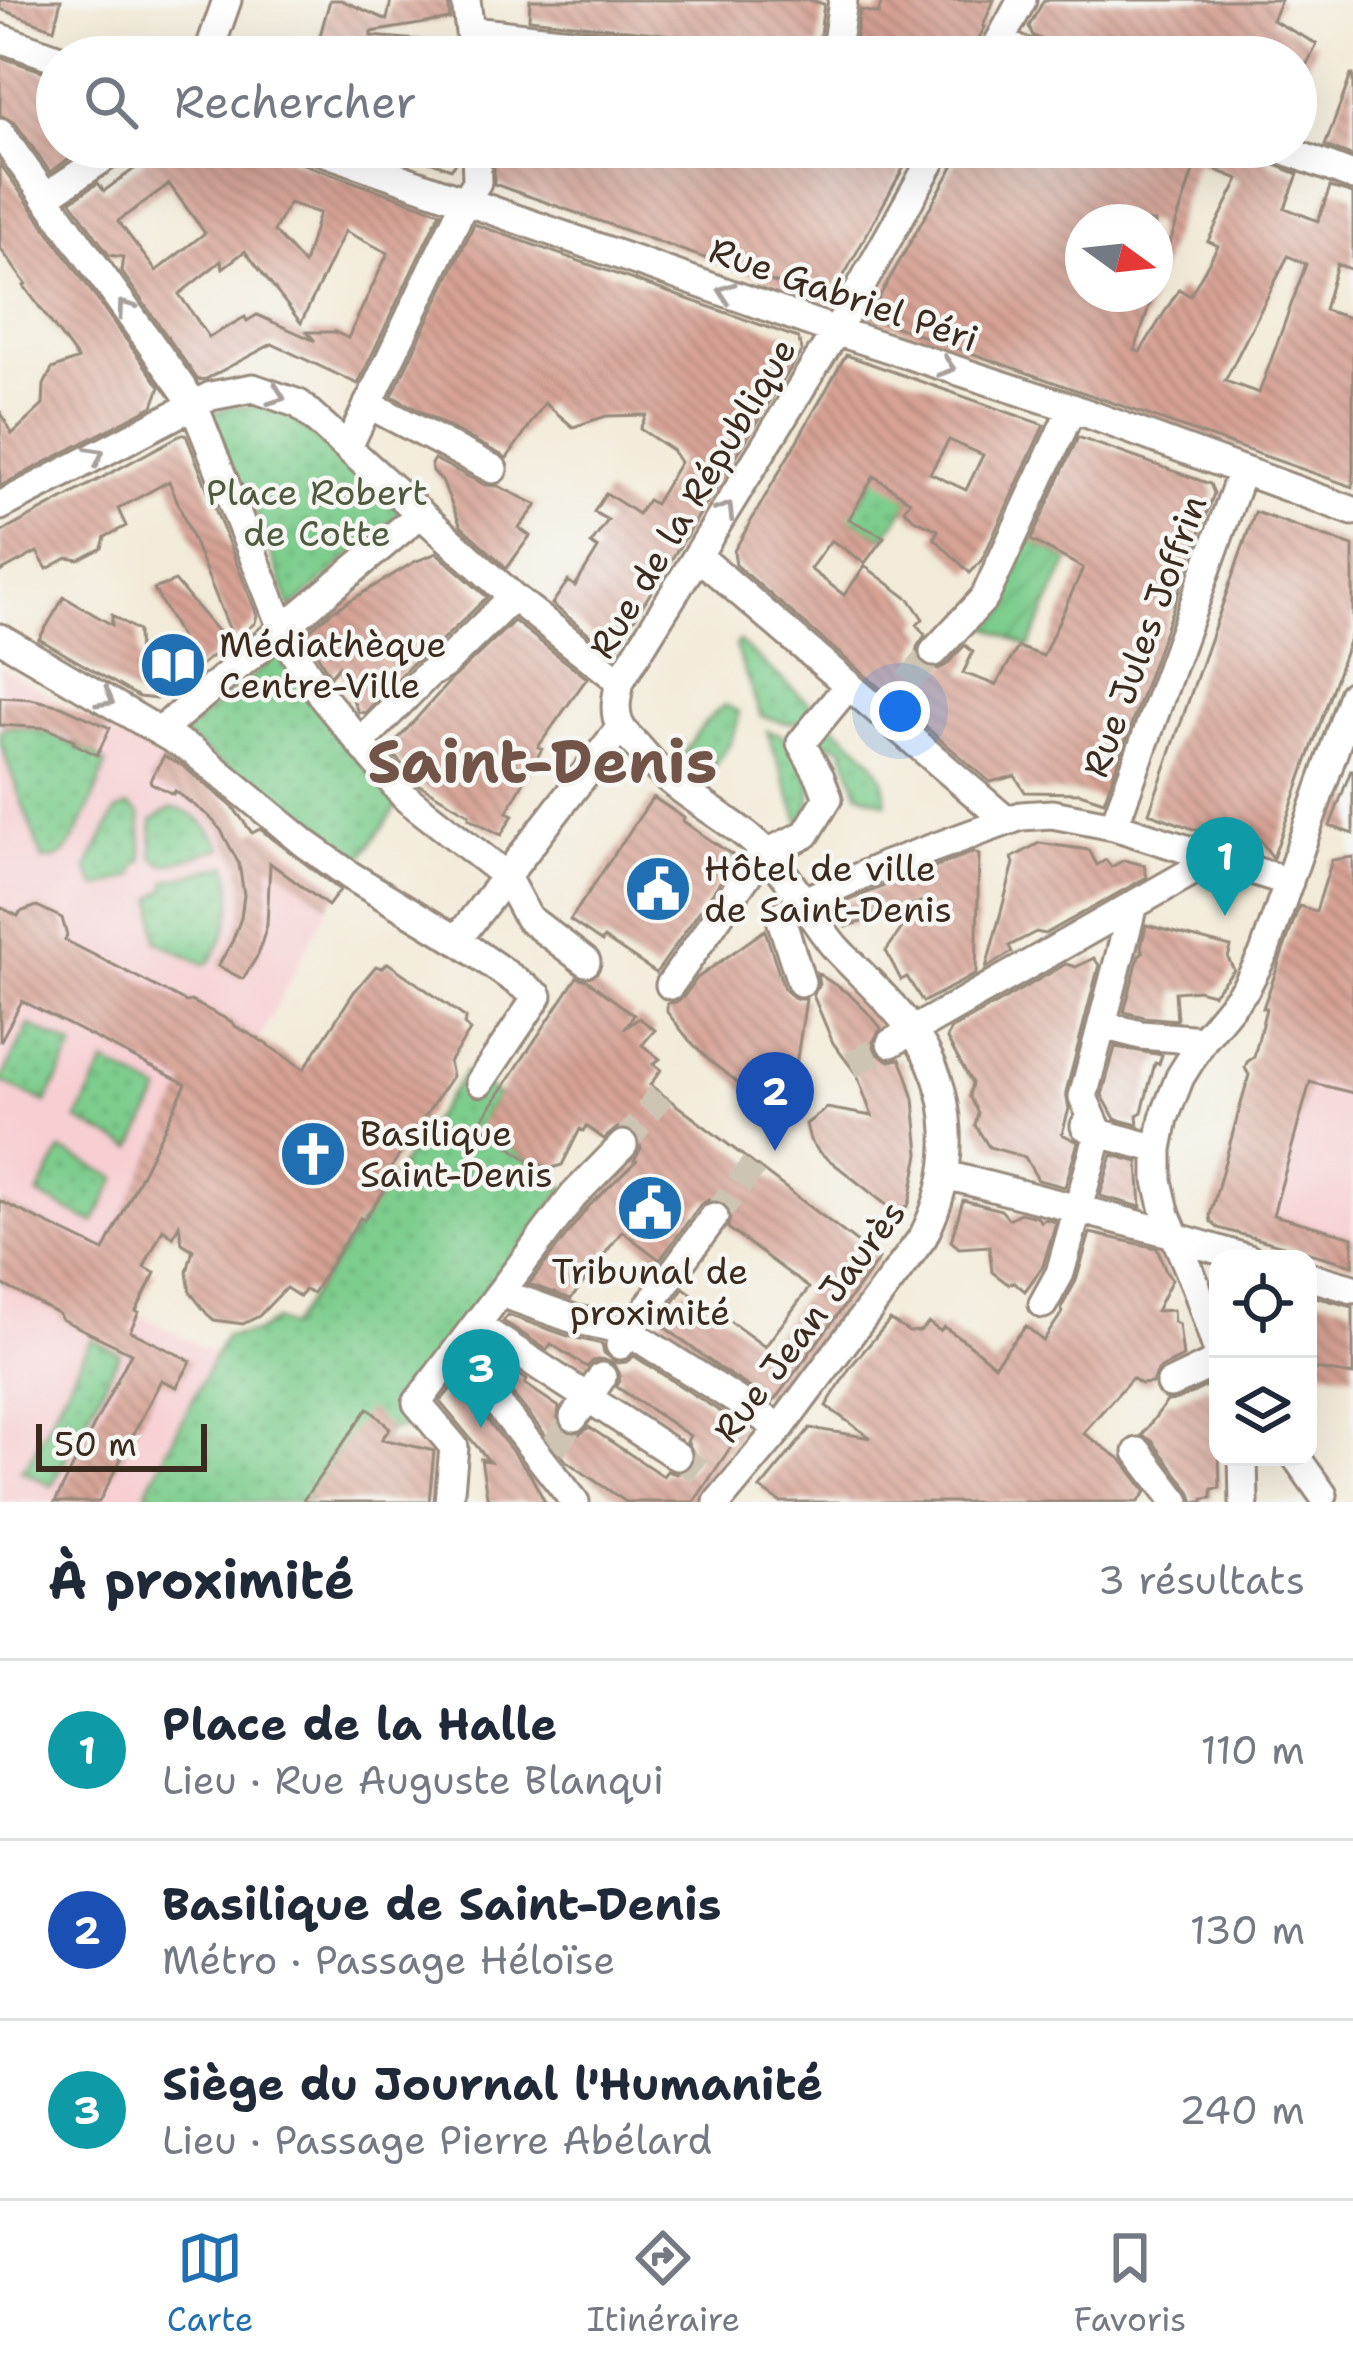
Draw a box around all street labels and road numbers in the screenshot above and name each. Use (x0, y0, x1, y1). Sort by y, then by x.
street label: Rue Gabriel Péri (703, 226, 985, 363)
street label: Rue de la République (577, 329, 808, 668)
street label: Rue Jules Joffrin (1071, 488, 1218, 784)
street label: Rue Jean Jaurès (702, 1190, 917, 1453)

